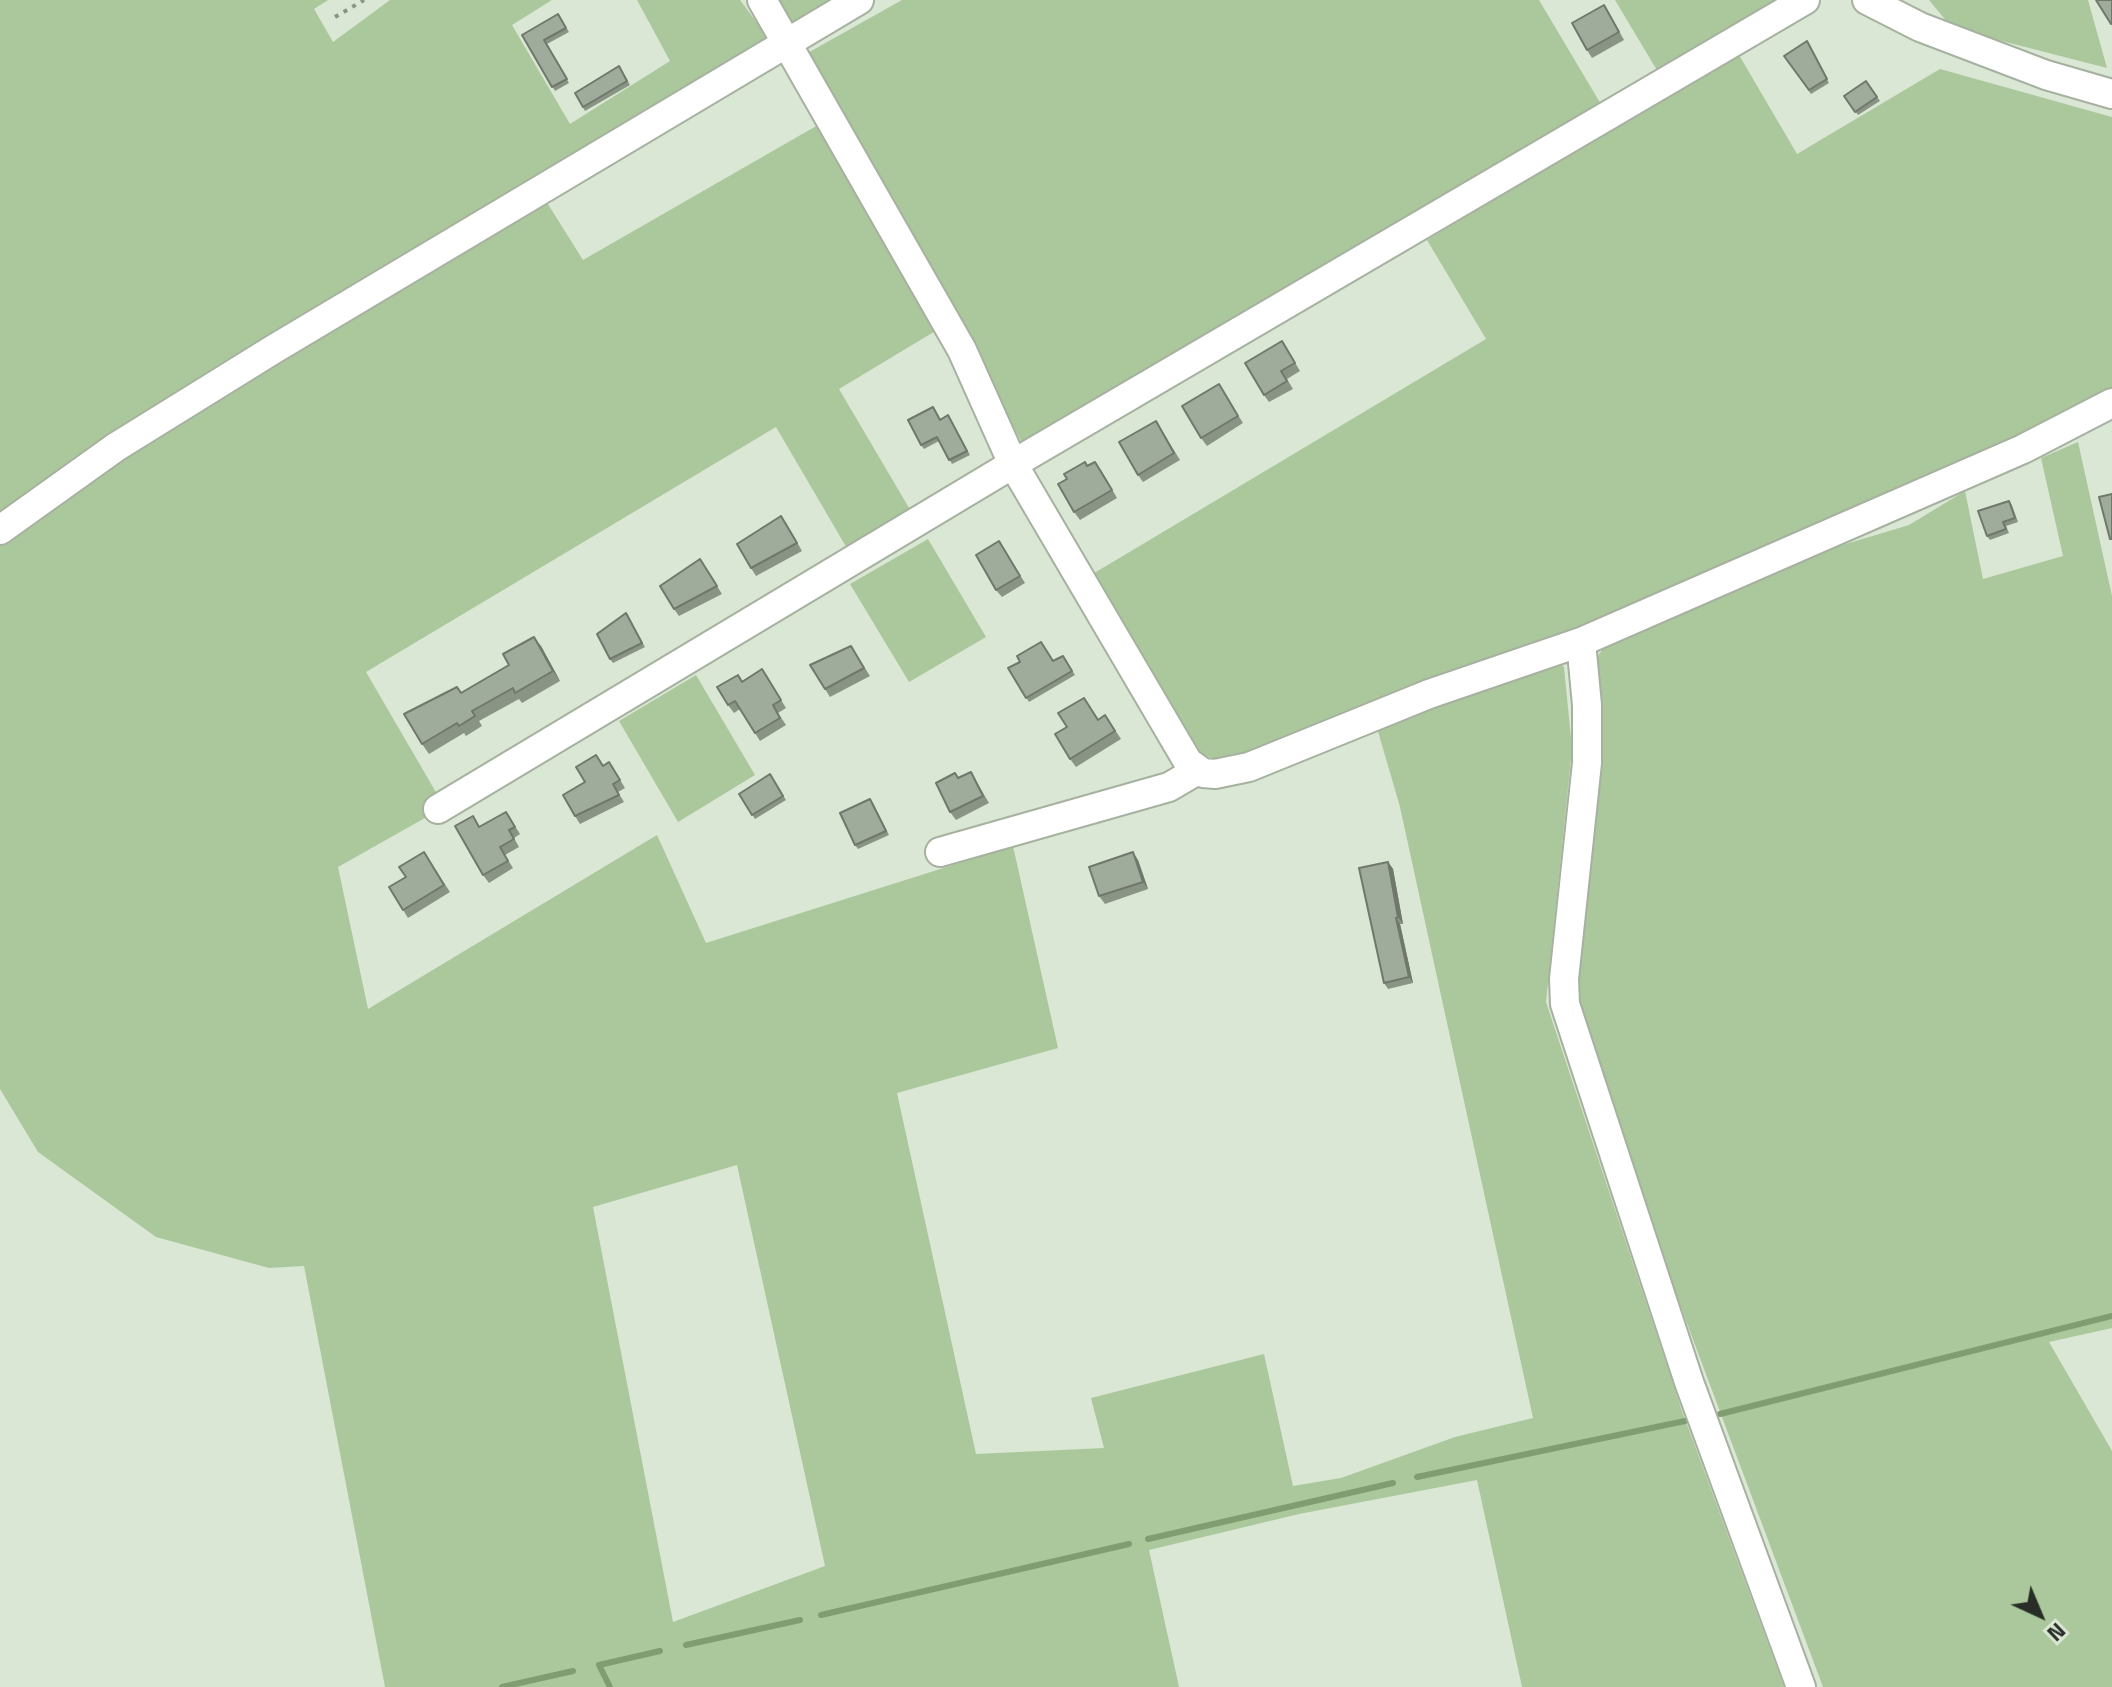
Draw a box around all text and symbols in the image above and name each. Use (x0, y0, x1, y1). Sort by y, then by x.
north arrow (2000, 1575, 2080, 1655)
text: N (2039, 1615, 2074, 1650)

